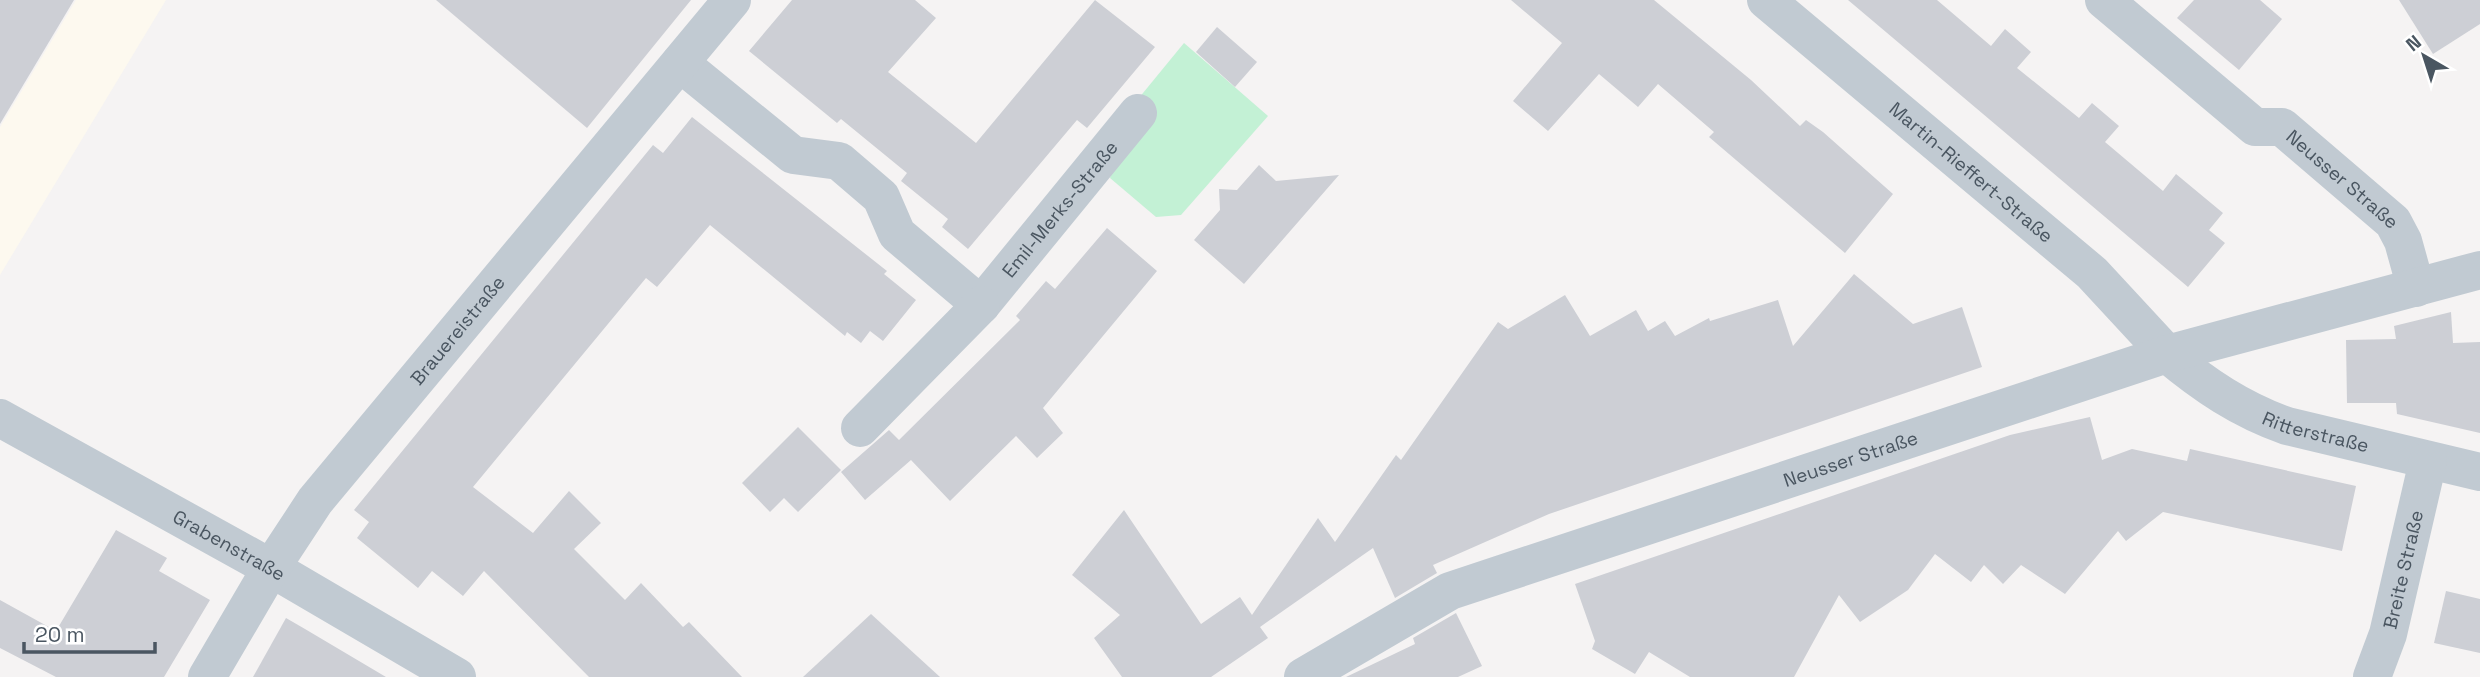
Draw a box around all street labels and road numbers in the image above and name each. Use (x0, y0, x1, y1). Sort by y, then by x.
street label: Martin-Rieffert-Straße (1884, 96, 2059, 248)
street label: Neusser Straße (2281, 124, 2404, 234)
street label: Emil-Merks-Straße (996, 135, 1123, 282)
street label: Brauereistraße (404, 270, 510, 390)
street label: Ritterstraße (2259, 405, 2372, 458)
street label: Neusser Straße (1780, 425, 1921, 493)
street label: Grabenstraße (168, 504, 290, 586)
street label: Breite Straße (2377, 508, 2429, 631)

